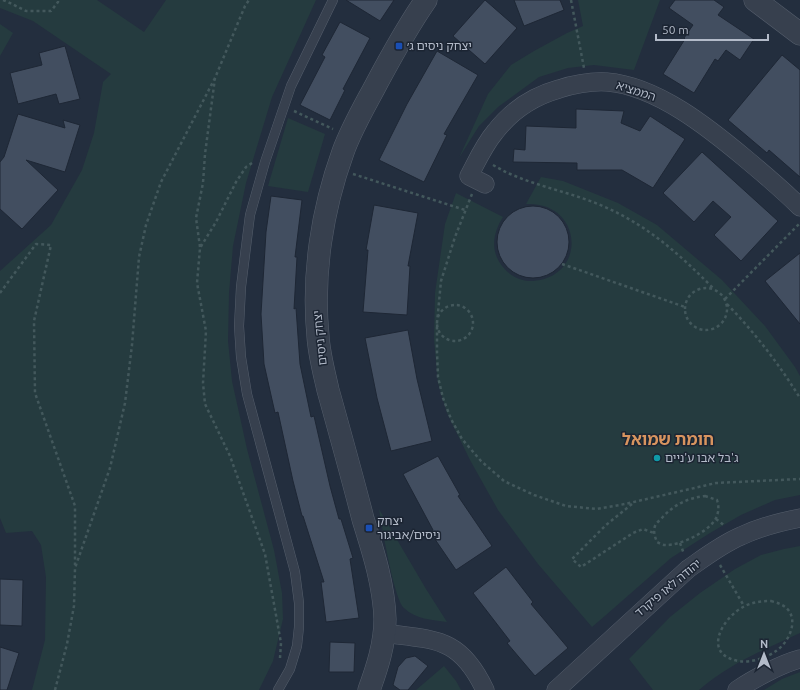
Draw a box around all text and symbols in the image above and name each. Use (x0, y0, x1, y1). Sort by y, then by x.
scale bar (656, 16, 768, 42)
text: 50 m (662, 23, 689, 36)
place label: יצחק ניסים ג׳ (407, 39, 472, 52)
marker: יצחק ניסים ג׳ (394, 41, 404, 51)
street label: הממציא (615, 78, 658, 103)
street label: יצחק ניסים (310, 310, 329, 366)
district label: חומת שמואל (622, 430, 714, 448)
place label: ג'בל אבו ע'ניים (665, 451, 739, 464)
marker: ג'בל אבו ע'ניים (652, 453, 662, 463)
place label: יצחק ניסים/אביגור (377, 514, 441, 541)
marker: יצחק ניסים/אביגור (364, 523, 374, 533)
street label: יהודה לאו פיקרד (632, 556, 703, 619)
north arrow (744, 634, 784, 674)
text: N (760, 638, 768, 650)

